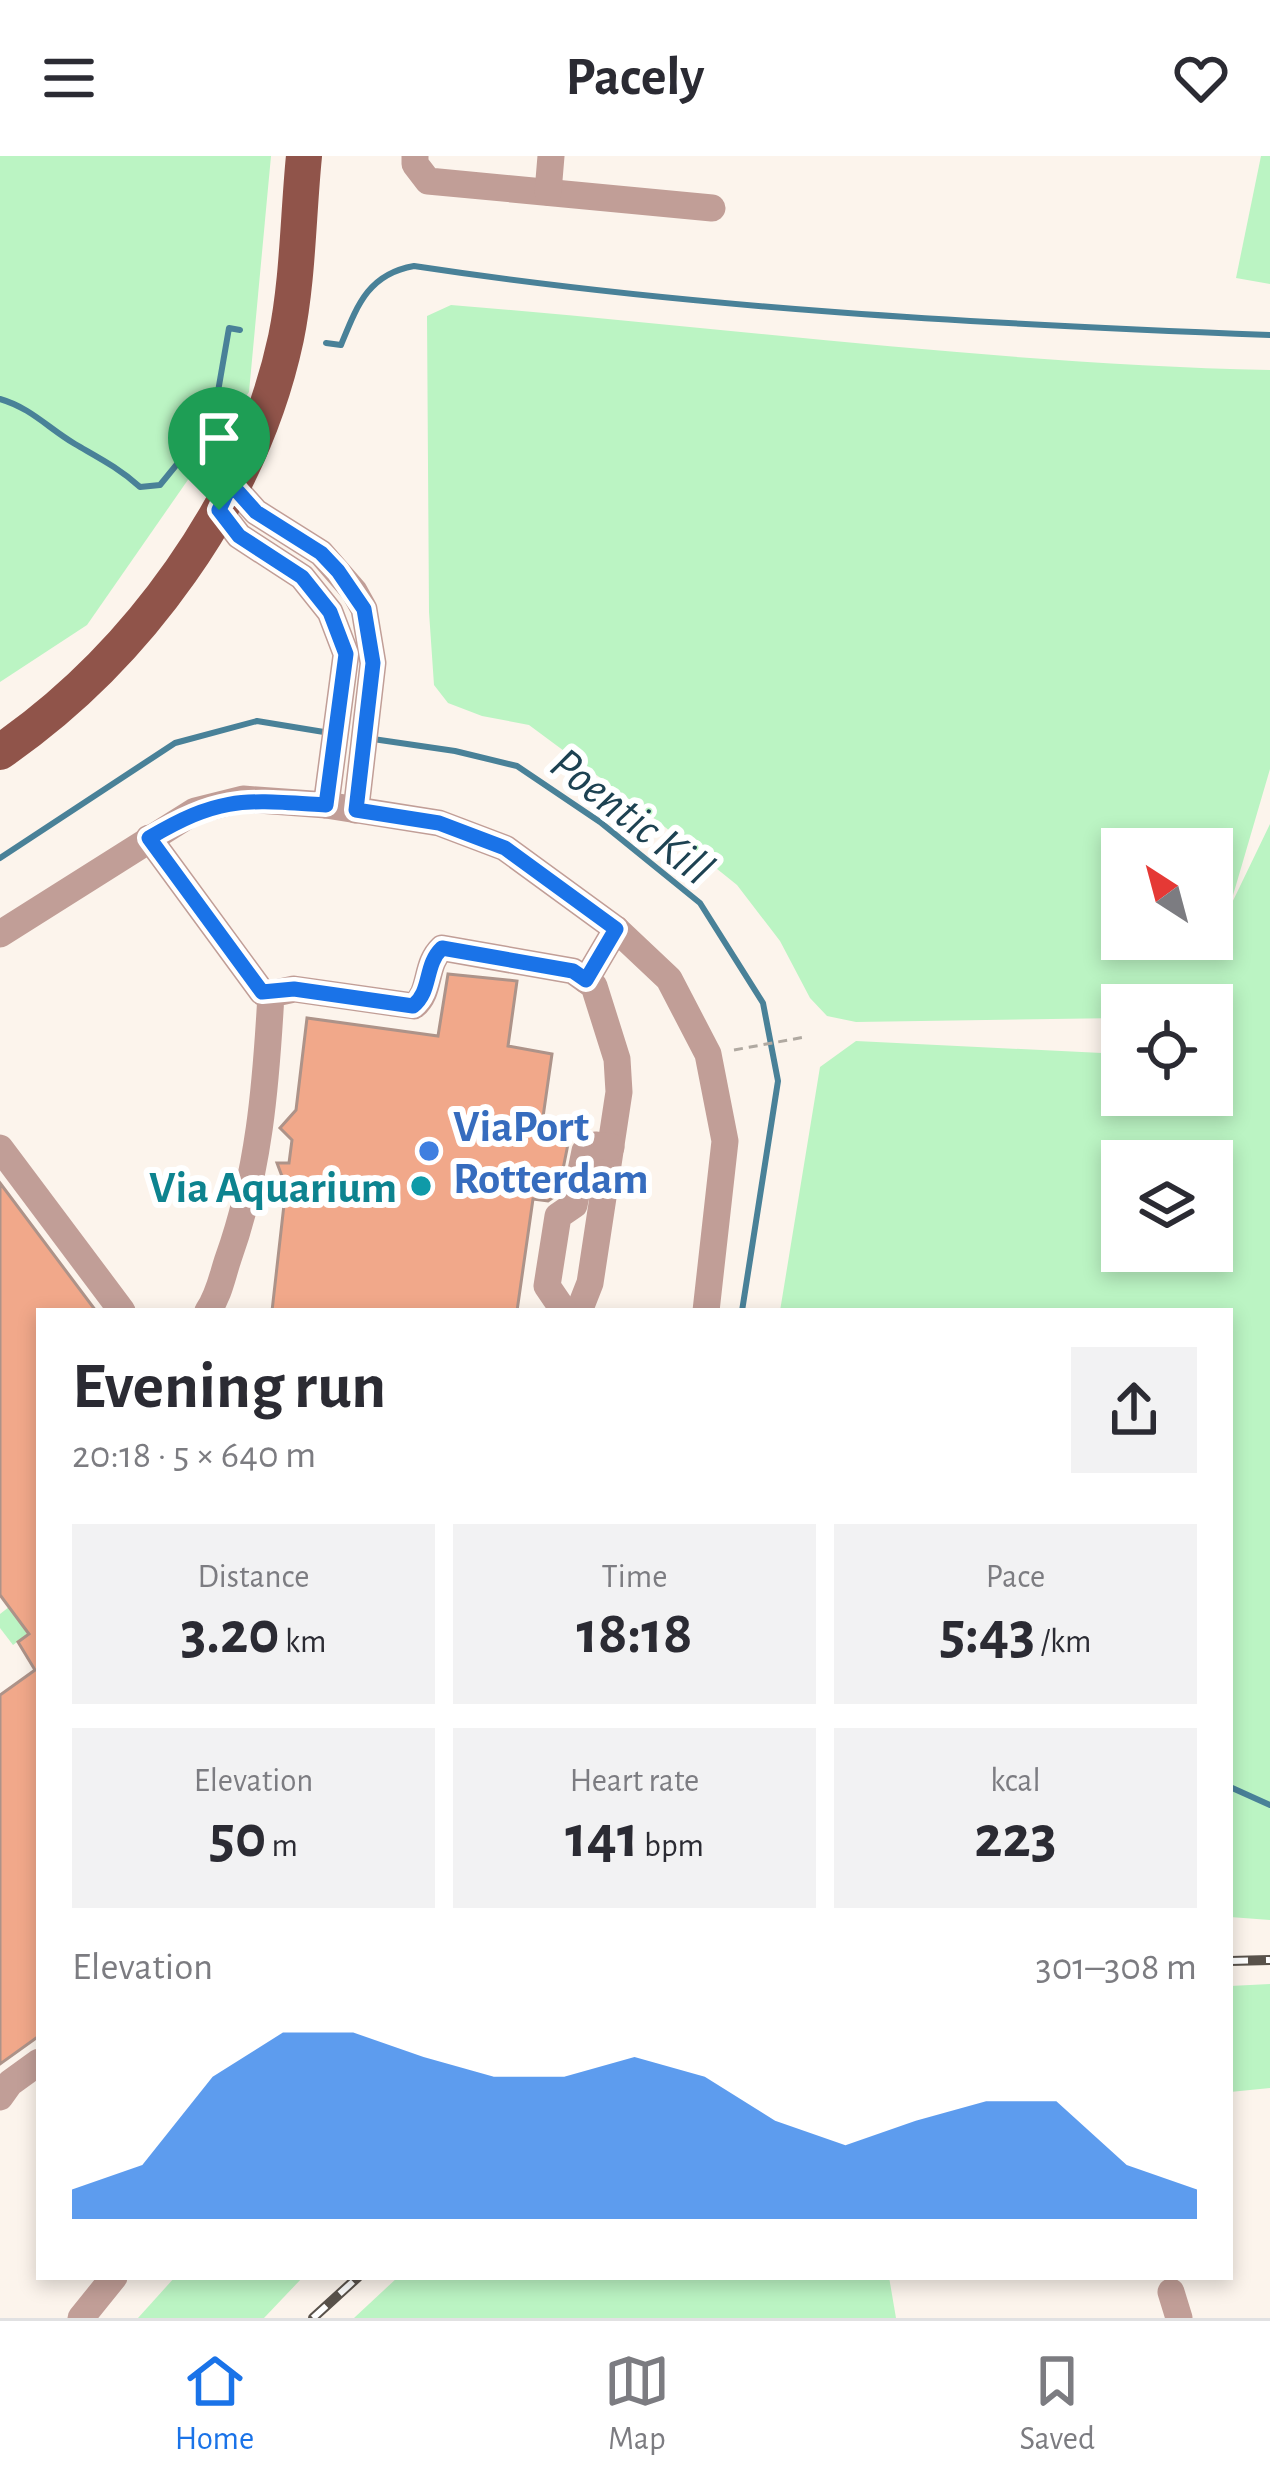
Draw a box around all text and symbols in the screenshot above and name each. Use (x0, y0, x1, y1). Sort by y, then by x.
icon: menu (36, 45, 102, 111)
icon: heart (1168, 45, 1234, 111)
text: Pacely (566, 51, 705, 105)
pin (168, 387, 270, 510)
icon: arrive (186, 405, 252, 471)
water label: Poentic Kill (541, 740, 721, 895)
north arrow (1101, 828, 1233, 960)
map controls (1101, 828, 1233, 1272)
button: locate (1101, 984, 1233, 1116)
place label: ViaPort Rotterdam (453, 1105, 649, 1202)
marker: ViaPort Rotterdam (416, 1138, 442, 1164)
button: layers (1101, 1140, 1233, 1272)
place label: Via Aquarium (149, 1166, 397, 1211)
marker: Via Aquarium (408, 1173, 434, 1199)
button: share (1071, 1347, 1197, 1473)
text: Evening run (72, 1354, 386, 1420)
text: 20:18 · 5 × 640 m (72, 1436, 316, 1475)
text: Distance (198, 1561, 309, 1594)
text: Time (602, 1561, 667, 1594)
text: Pace (986, 1561, 1045, 1594)
text: 3.20 (180, 1604, 280, 1664)
text: 18:18 (576, 1604, 693, 1664)
text: 5:43 (939, 1604, 1035, 1664)
text: km (280, 1626, 327, 1659)
text: /km (1035, 1626, 1092, 1659)
text: Elevation (194, 1765, 313, 1798)
text: Heart rate (570, 1765, 699, 1798)
text: kcal (990, 1765, 1041, 1798)
text: 50 (209, 1808, 266, 1868)
text: 141 (565, 1808, 639, 1868)
text: 223 (974, 1808, 1057, 1868)
text: m (266, 1830, 298, 1863)
text: bpm (639, 1830, 704, 1863)
text: Elevation (72, 1948, 213, 1987)
text: 301–308 m (1036, 1948, 1197, 1987)
tab: Home (175, 2348, 254, 2460)
tab: Map (604, 2348, 670, 2460)
tab: Saved (1020, 2348, 1095, 2460)

